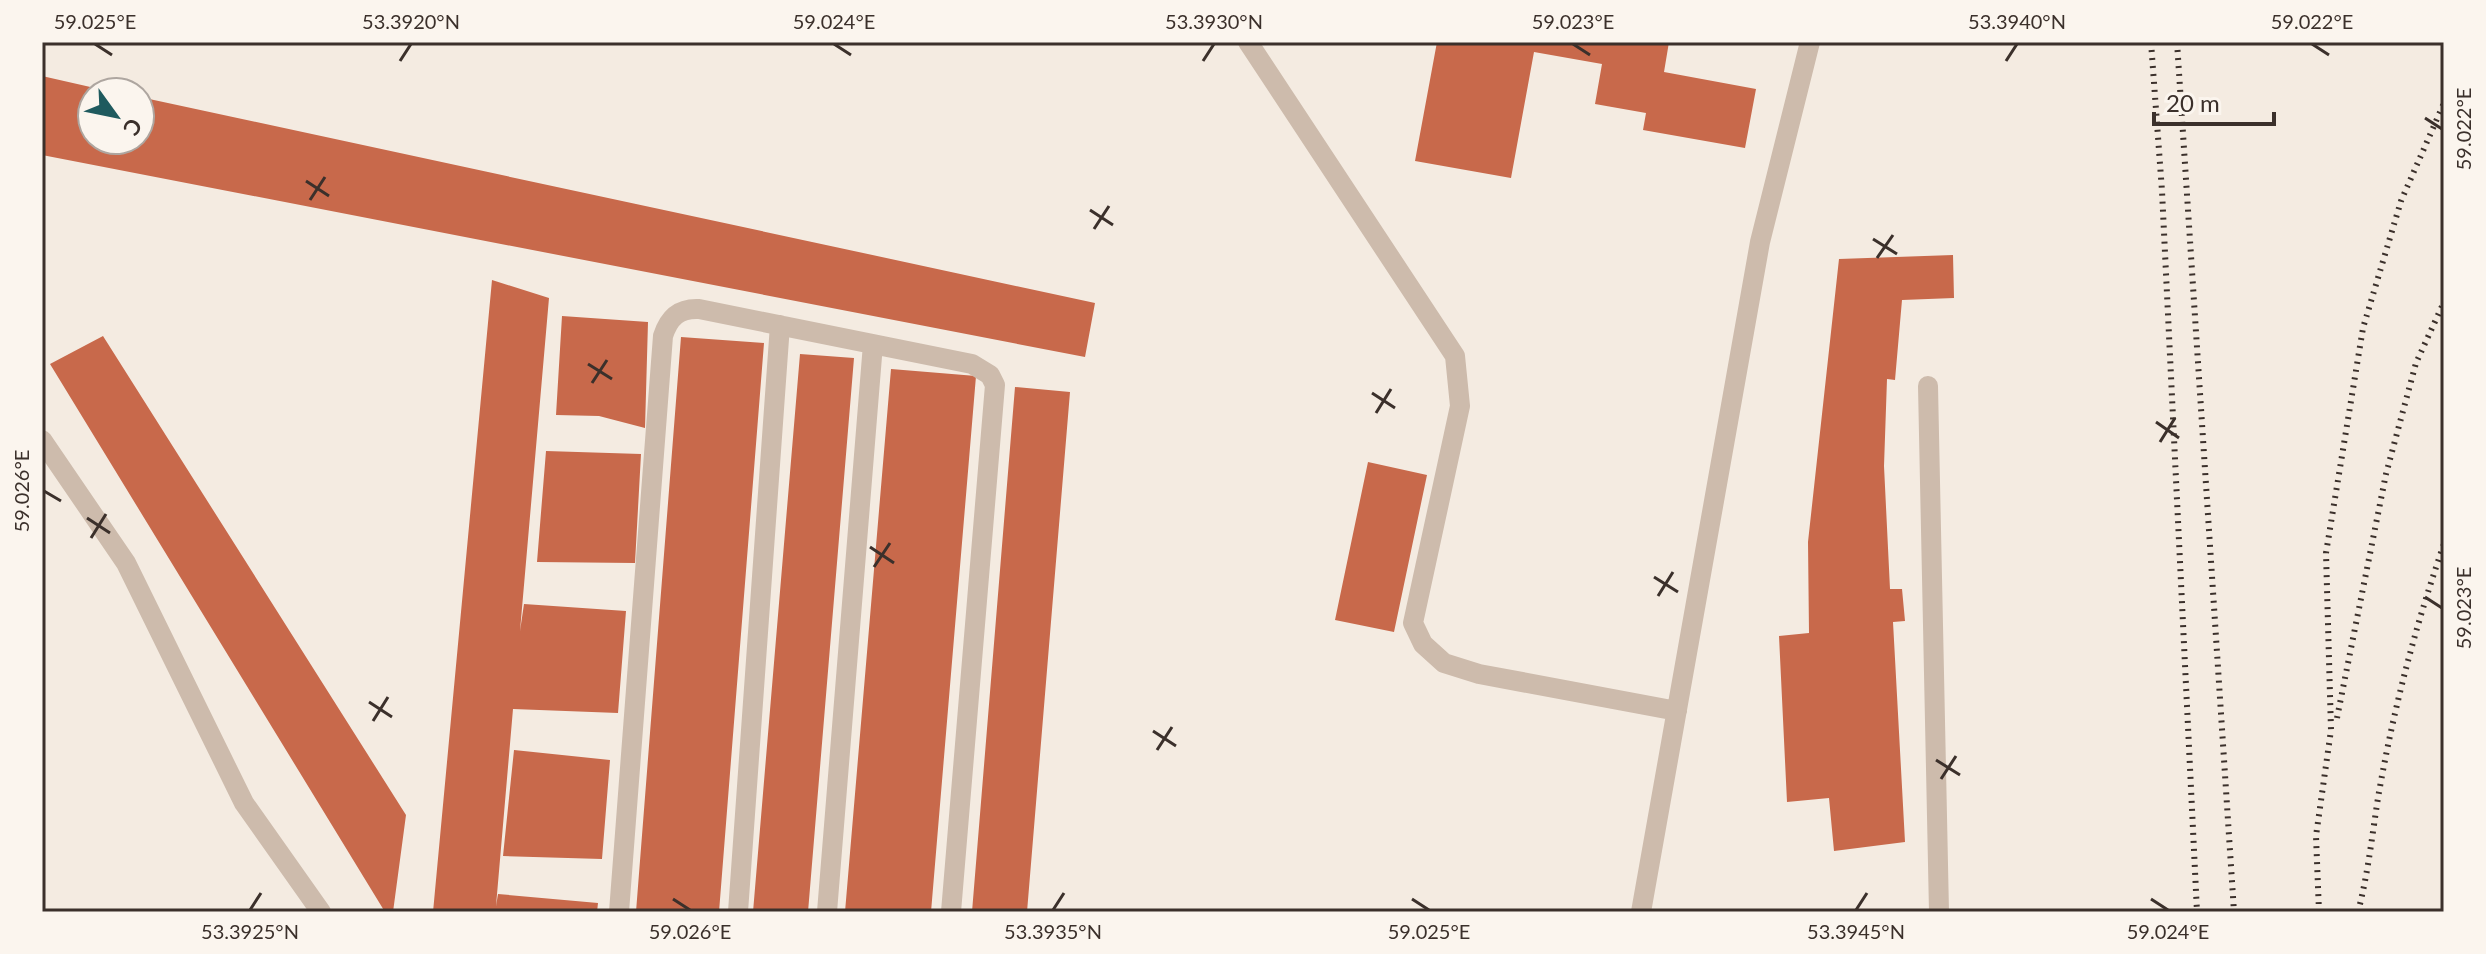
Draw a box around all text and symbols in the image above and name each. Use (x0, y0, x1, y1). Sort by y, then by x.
text: 59.025°E (54, 9, 136, 33)
text: 53.3920°N (362, 9, 460, 33)
text: 59.024°E (793, 9, 875, 33)
text: 53.3930°N (1165, 9, 1263, 33)
text: 59.023°E (1532, 9, 1614, 33)
text: 53.3940°N (1968, 9, 2066, 33)
text: 59.022°E (2271, 9, 2353, 33)
north arrow (76, 76, 156, 156)
scale bar (2154, 76, 2274, 126)
text: 20 m (2166, 88, 2220, 117)
text: 59.022°E (2451, 88, 2475, 170)
text: С (118, 114, 148, 141)
text: 59.026°E (9, 450, 33, 532)
text: 59.023°E (2451, 567, 2475, 649)
text: 53.3925°N (201, 919, 299, 943)
text: 59.026°E (649, 919, 731, 943)
text: 53.3935°N (1004, 919, 1102, 943)
text: 59.025°E (1388, 919, 1470, 943)
text: 53.3945°N (1807, 919, 1905, 943)
text: 59.024°E (2127, 919, 2209, 943)

